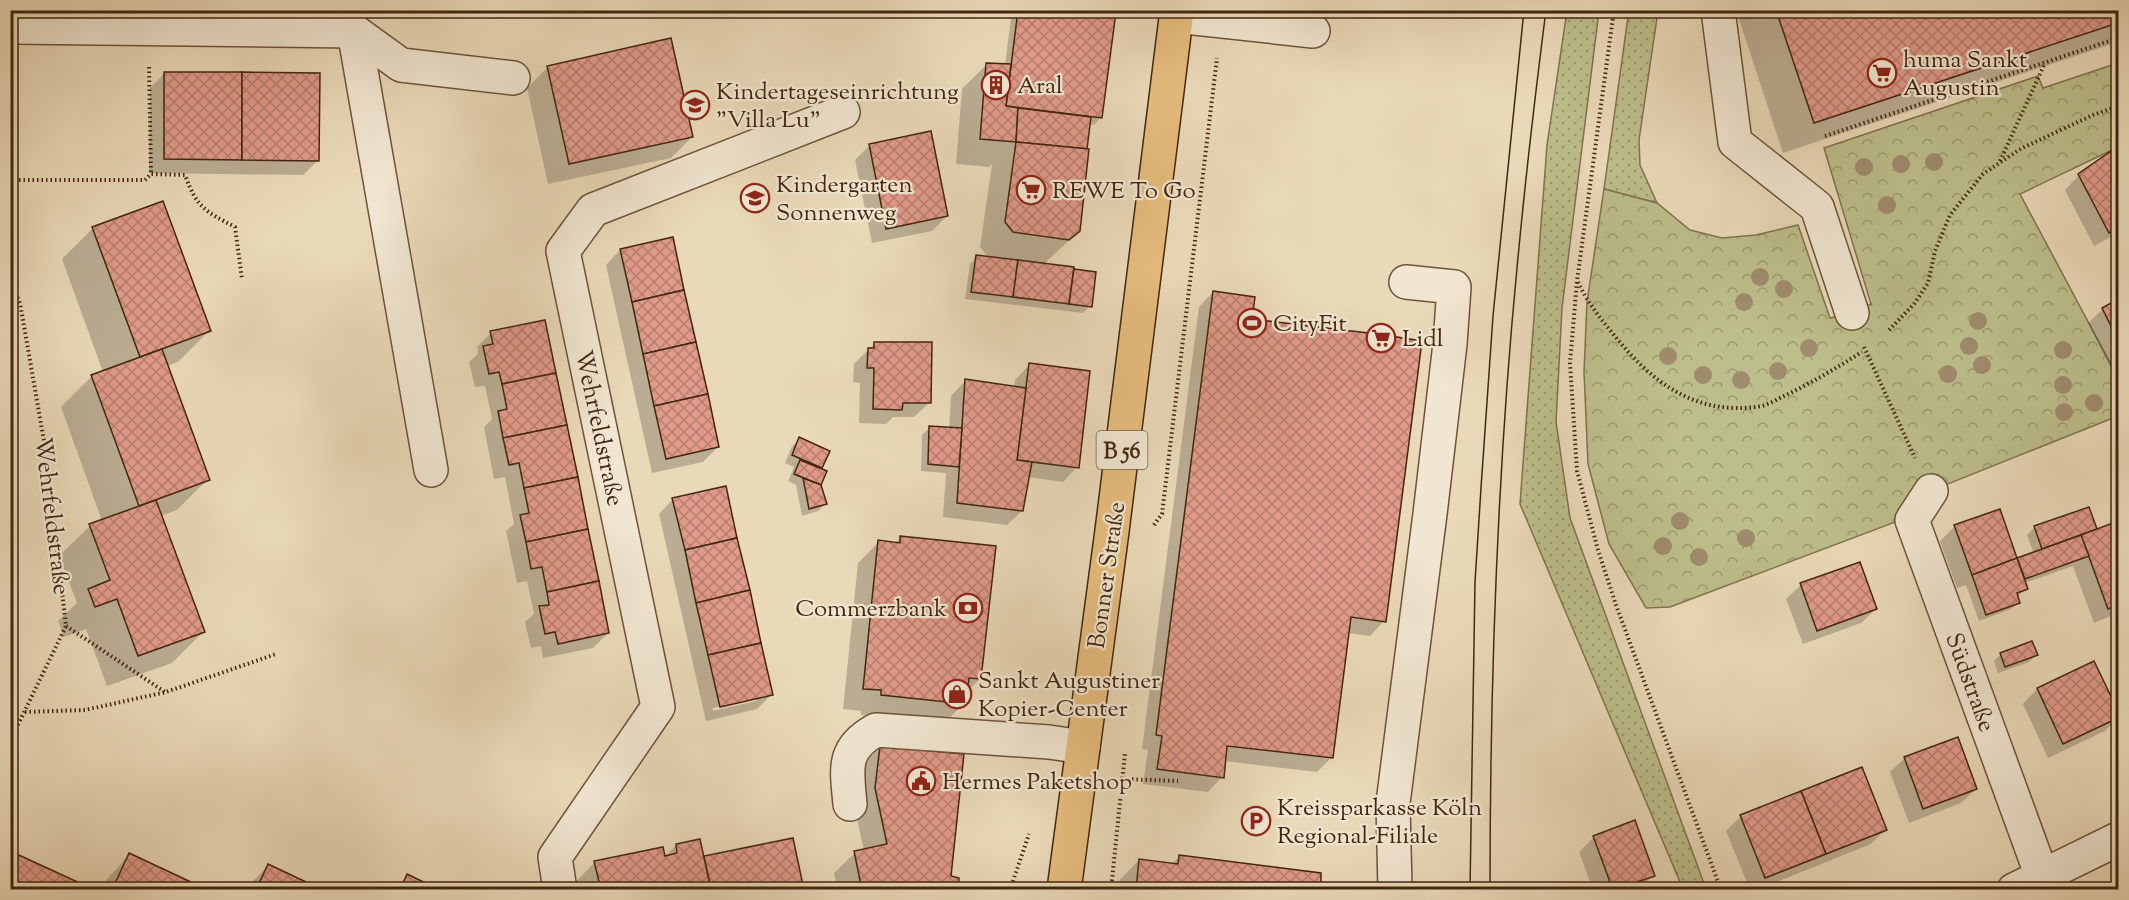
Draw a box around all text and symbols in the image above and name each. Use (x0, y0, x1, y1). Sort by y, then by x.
place label: huma Sankt Augustin (1903, 44, 2027, 106)
supermarket icon: huma Sankt Augustin (1866, 57, 1898, 89)
building icon: Aral (980, 69, 1012, 101)
place label: Aral (1017, 70, 1063, 104)
place label: Kindertageseinrichtung "Villa Lu" (716, 76, 959, 138)
school or university icon: Kindertageseinrichtung "Villa Lu" (679, 89, 711, 121)
place label: Kindergarten Sonnenweg (776, 169, 913, 231)
supermarket icon: REWE To Go (1015, 174, 1047, 206)
place label: REWE To Go (1052, 175, 1196, 209)
school or university icon: Kindergarten Sonnenweg (739, 182, 771, 214)
sports icon: CityFit (1236, 307, 1268, 339)
place label: CityFit (1273, 308, 1347, 342)
supermarket icon: Lidl (1365, 322, 1397, 354)
place label: Lidl (1402, 323, 1444, 357)
street label: Wehrfeldstraße (565, 347, 631, 510)
road number: B 56 (1096, 431, 1148, 469)
street label: Wehrfeldstraße (24, 435, 78, 597)
street label: Bonner Straße (1081, 500, 1135, 651)
bank icon: Commerzbank (952, 592, 984, 624)
place label: Commerzbank (795, 593, 947, 627)
street label: Südstraße (1935, 628, 2003, 737)
place label: Sankt Augustiner Kopier-Center (978, 665, 1160, 727)
shop icon: Sankt Augustiner Kopier-Center (941, 678, 973, 710)
public building icon: Hermes Paketshop (905, 765, 937, 797)
place label: Hermes Paketshop (942, 766, 1132, 800)
place label: Kreissparkasse Köln Regional-Filiale (1277, 792, 1482, 854)
parking icon: Kreissparkasse Köln Regional-Filiale (1240, 805, 1272, 837)

